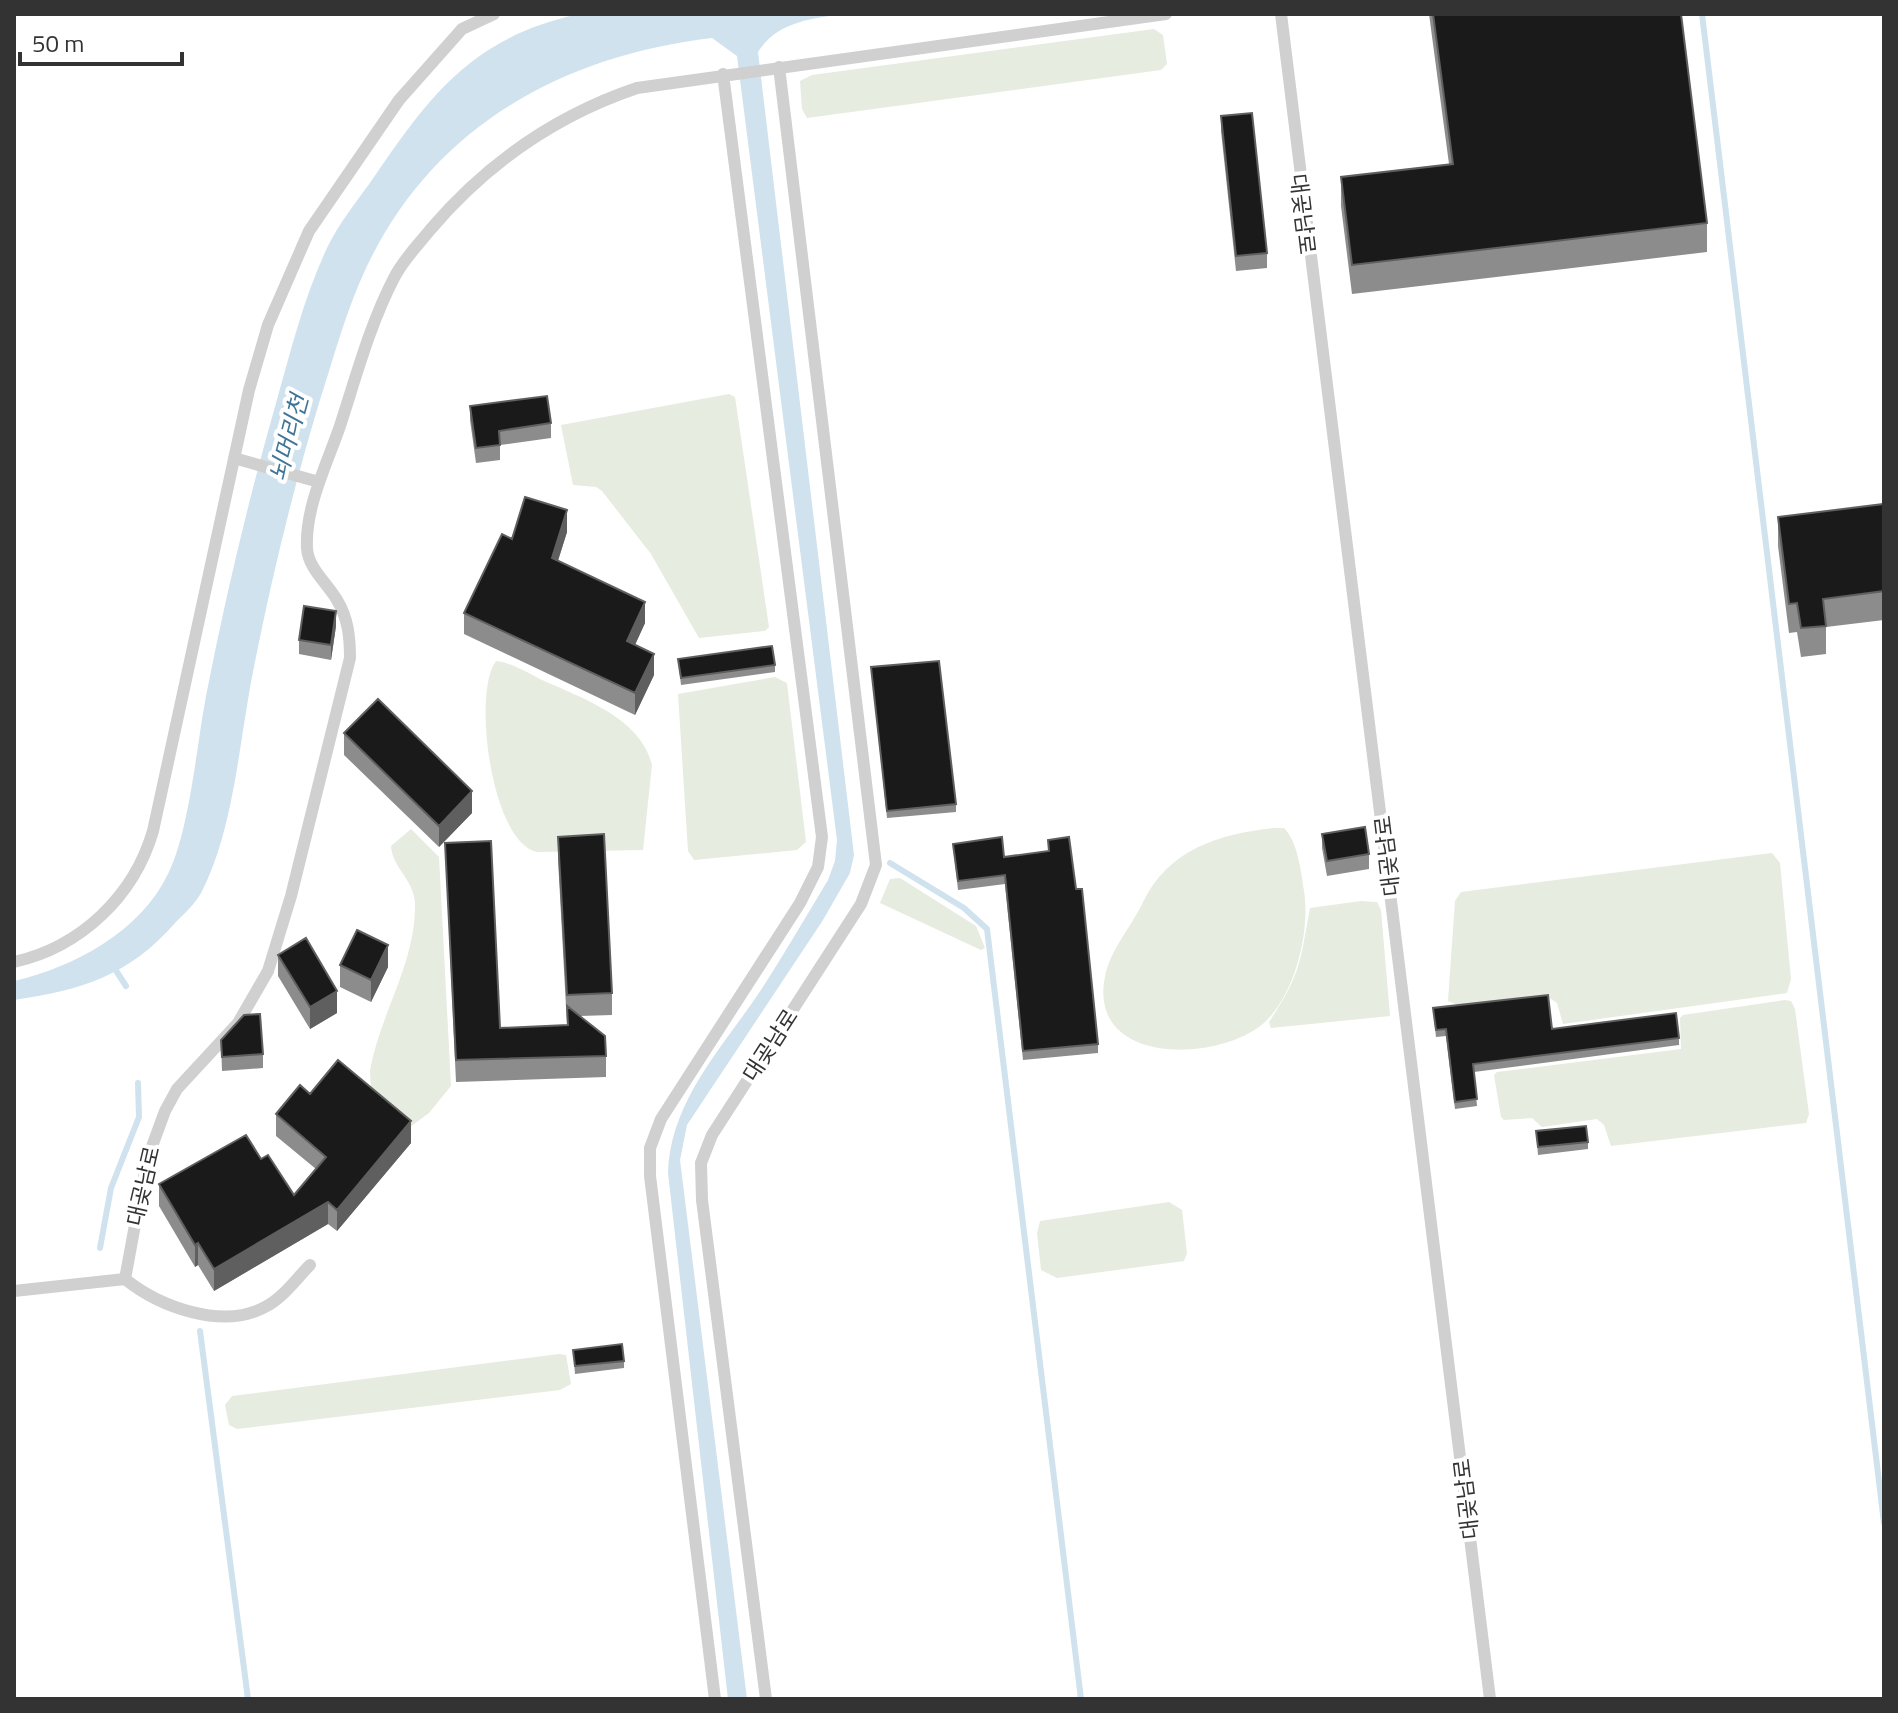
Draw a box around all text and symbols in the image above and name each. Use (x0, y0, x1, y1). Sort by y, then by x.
scale bar (20, 16, 182, 66)
text: 50 m (32, 25, 84, 61)
street label: 대곶남로 (1281, 172, 1325, 256)
water label: 뇌머리천 (259, 388, 318, 485)
street label: 대곶남로 (1365, 814, 1409, 898)
street label: 대곶남로 (734, 1002, 806, 1088)
street label: 대곶남로 (117, 1143, 169, 1229)
street label: 대곶남로 (1444, 1457, 1488, 1541)

